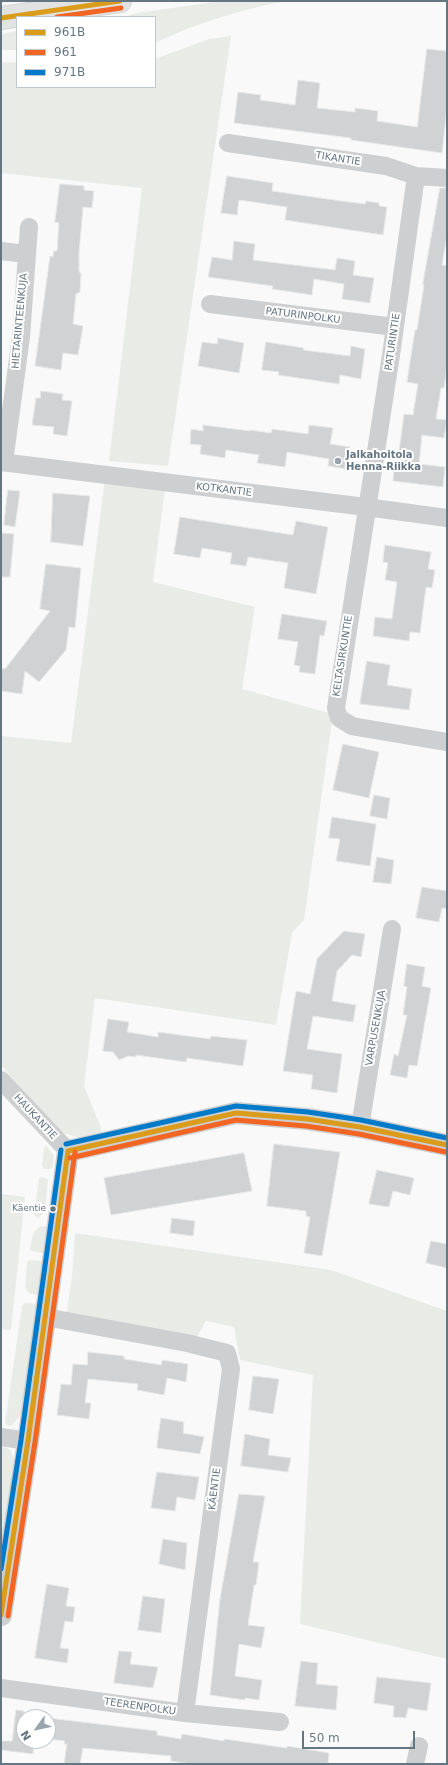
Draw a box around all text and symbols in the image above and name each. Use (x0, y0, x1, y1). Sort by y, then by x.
legend (16, 16, 156, 88)
text: 961B (54, 25, 85, 39)
text: 961 (54, 45, 77, 59)
text: 971B (54, 65, 85, 79)
street label: TIKANTIE (315, 150, 361, 168)
street label: HIETARINTEENKUJA (10, 273, 30, 369)
street label: PATURINPOLKU (265, 305, 341, 327)
street label: PATURINTIE (383, 313, 403, 371)
place label: Jalkahoitola Henna-Riikka (346, 449, 421, 472)
marker: Jalkahoitola Henna-Riikka (333, 456, 343, 466)
street label: KOTKANTIE (195, 481, 253, 499)
street label: KELTASIRKUNTIE (331, 615, 355, 697)
street label: VARPUSENKUJA (363, 989, 389, 1067)
street label: HAUKANTIE (11, 1092, 59, 1142)
place label: Käentie (12, 1204, 46, 1214)
marker: Käentie (48, 1204, 58, 1214)
street label: KÄENTIE (206, 1467, 224, 1511)
street label: TEERENPOLKU (103, 1696, 177, 1718)
north arrow (16, 1709, 56, 1749)
scale bar (304, 1723, 417, 1749)
text: N (18, 1728, 34, 1743)
text: 50 m (309, 1731, 340, 1745)

